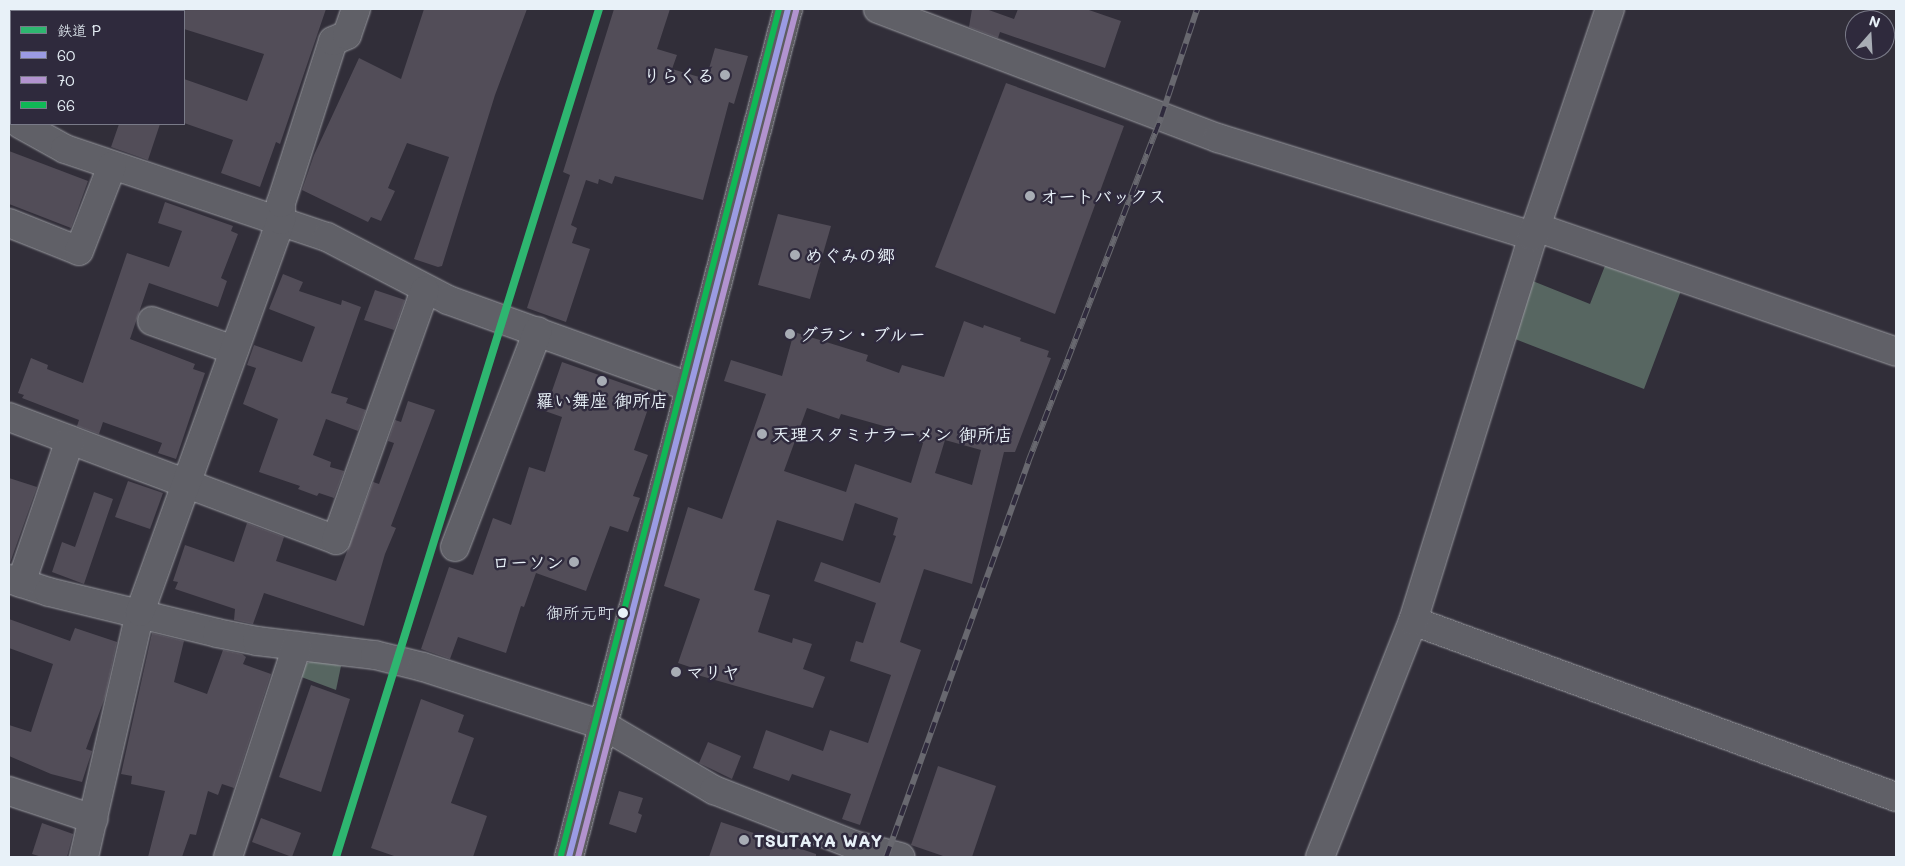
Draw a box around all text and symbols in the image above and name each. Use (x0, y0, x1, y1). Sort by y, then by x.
legend (10, 10, 185, 125)
north arrow (1845, 10, 1895, 60)
text: N (1867, 11, 1883, 32)
text: 鉄道 P (57, 20, 101, 40)
text: 60 (57, 45, 75, 65)
place label: りらくる (643, 64, 715, 86)
marker: りらくる (719, 69, 731, 81)
text: 70 (57, 70, 75, 90)
text: 66 (57, 95, 75, 115)
place label: オートバックス (1040, 185, 1166, 207)
marker: オートバックス (1024, 190, 1036, 202)
place label: めぐみの郷 (805, 244, 895, 266)
marker: めぐみの郷 (789, 249, 801, 261)
place label: グラン・ブルー (800, 323, 927, 345)
marker: グラン・ブルー (784, 328, 796, 340)
marker: 羅い舞座 御所店 (596, 375, 608, 387)
place label: 羅い舞座 御所店 (536, 389, 668, 411)
place label: 天理スタミナラーメン 御所店 (772, 423, 1012, 445)
marker: 天理スタミナラーメン 御所店 (756, 428, 768, 440)
place label: ローソン (492, 551, 564, 573)
marker: ローソン (568, 556, 580, 568)
place label: 御所元町 (546, 603, 614, 623)
marker: 御所元町 (618, 608, 628, 618)
place label: マリヤ (686, 661, 740, 683)
marker: マリヤ (670, 666, 682, 678)
place label: TSUTAYA WAY (754, 829, 882, 851)
marker: TSUTAYA WAY (738, 834, 750, 846)

